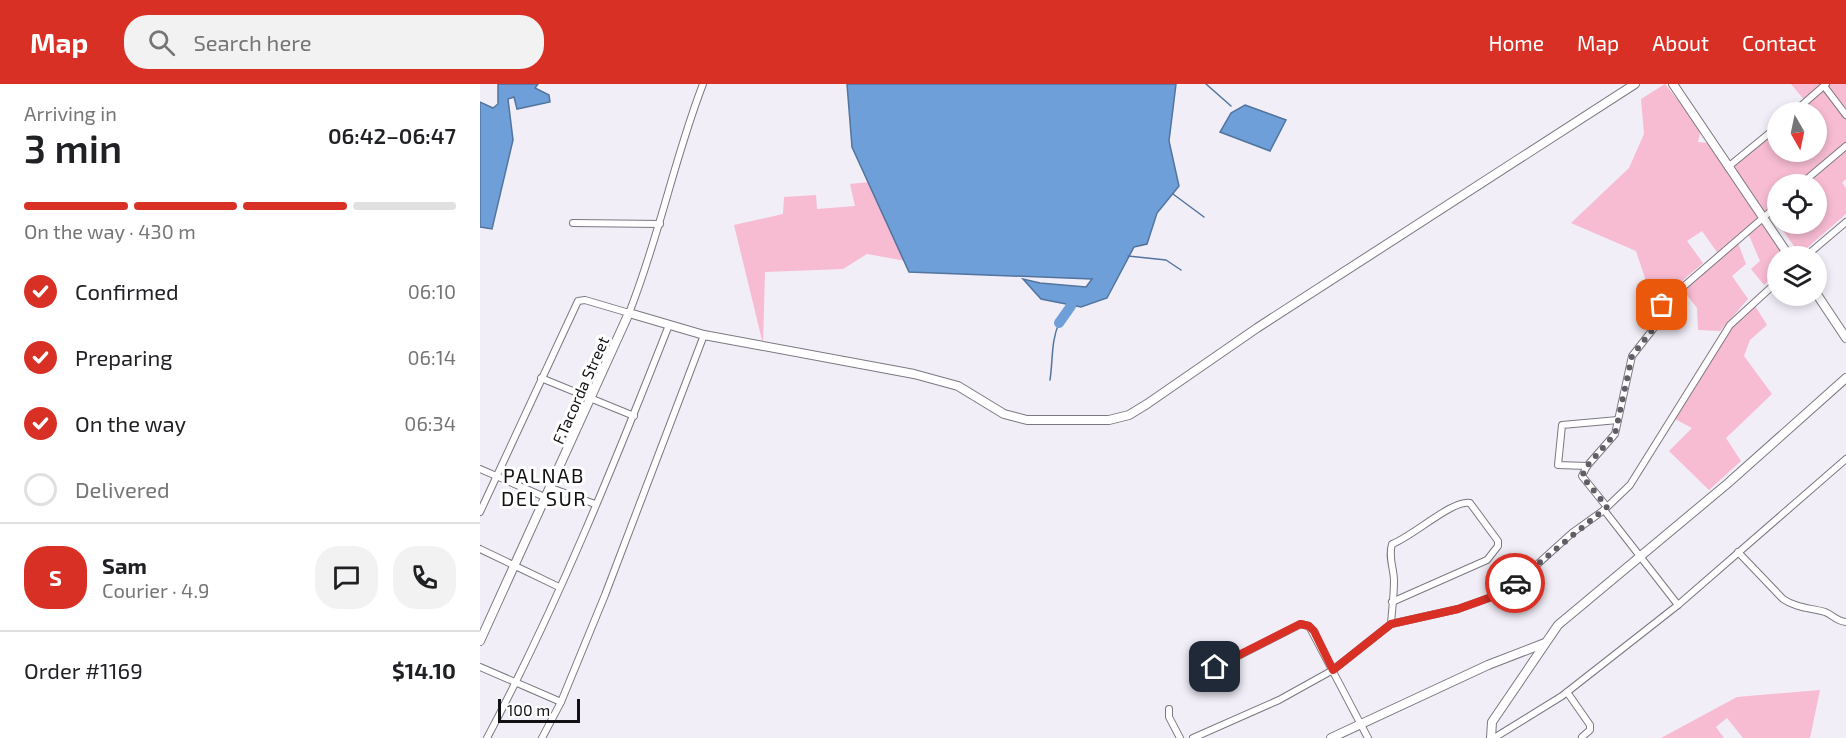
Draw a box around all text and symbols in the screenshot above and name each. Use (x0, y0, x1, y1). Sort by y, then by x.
search box (124, 15, 544, 69)
text: Map (30, 25, 88, 59)
icon: search (145, 26, 178, 59)
text: Search here (193, 29, 312, 55)
text: Home (1488, 30, 1544, 55)
text: Map (1577, 30, 1619, 55)
text: About (1652, 30, 1709, 55)
text: Contact (1742, 30, 1816, 55)
text: Arriving in (24, 101, 117, 125)
north arrow (1767, 102, 1827, 162)
map controls (1767, 102, 1827, 306)
text: 06:42–06:47 (328, 122, 456, 148)
text: 3 min (24, 124, 122, 171)
button: locate (1767, 174, 1827, 234)
text: On the way · 430 m (24, 219, 196, 243)
button: layers (1767, 246, 1827, 306)
icon: check (24, 275, 57, 308)
text: Confirmed (75, 278, 179, 304)
text: 06:10 (408, 279, 456, 303)
pin (1636, 279, 1687, 330)
icon: bag (1645, 288, 1678, 321)
street label: F.Tacorda Street (548, 333, 612, 447)
icon: check (24, 341, 57, 374)
text: Preparing (75, 344, 173, 370)
text: 06:14 (408, 345, 456, 369)
icon: check (24, 407, 57, 440)
text: On the way (75, 410, 186, 436)
text: 06:34 (404, 411, 456, 435)
district label: PALNAB DEL SUR (501, 463, 587, 510)
text: Delivered (75, 476, 170, 502)
button: chat (315, 546, 378, 609)
button: phone (393, 546, 456, 609)
text: Sam (102, 552, 147, 578)
courier (1485, 553, 1545, 613)
text: S (49, 564, 62, 590)
icon: car (1499, 567, 1532, 600)
text: Courier · 4.9 (102, 578, 209, 602)
pin (1189, 641, 1240, 692)
icon: home (1198, 650, 1231, 683)
text: Order #1169 (24, 657, 143, 683)
text: $14.10 (392, 657, 456, 683)
scale bar (498, 696, 580, 724)
text: 100 m (507, 700, 550, 719)

